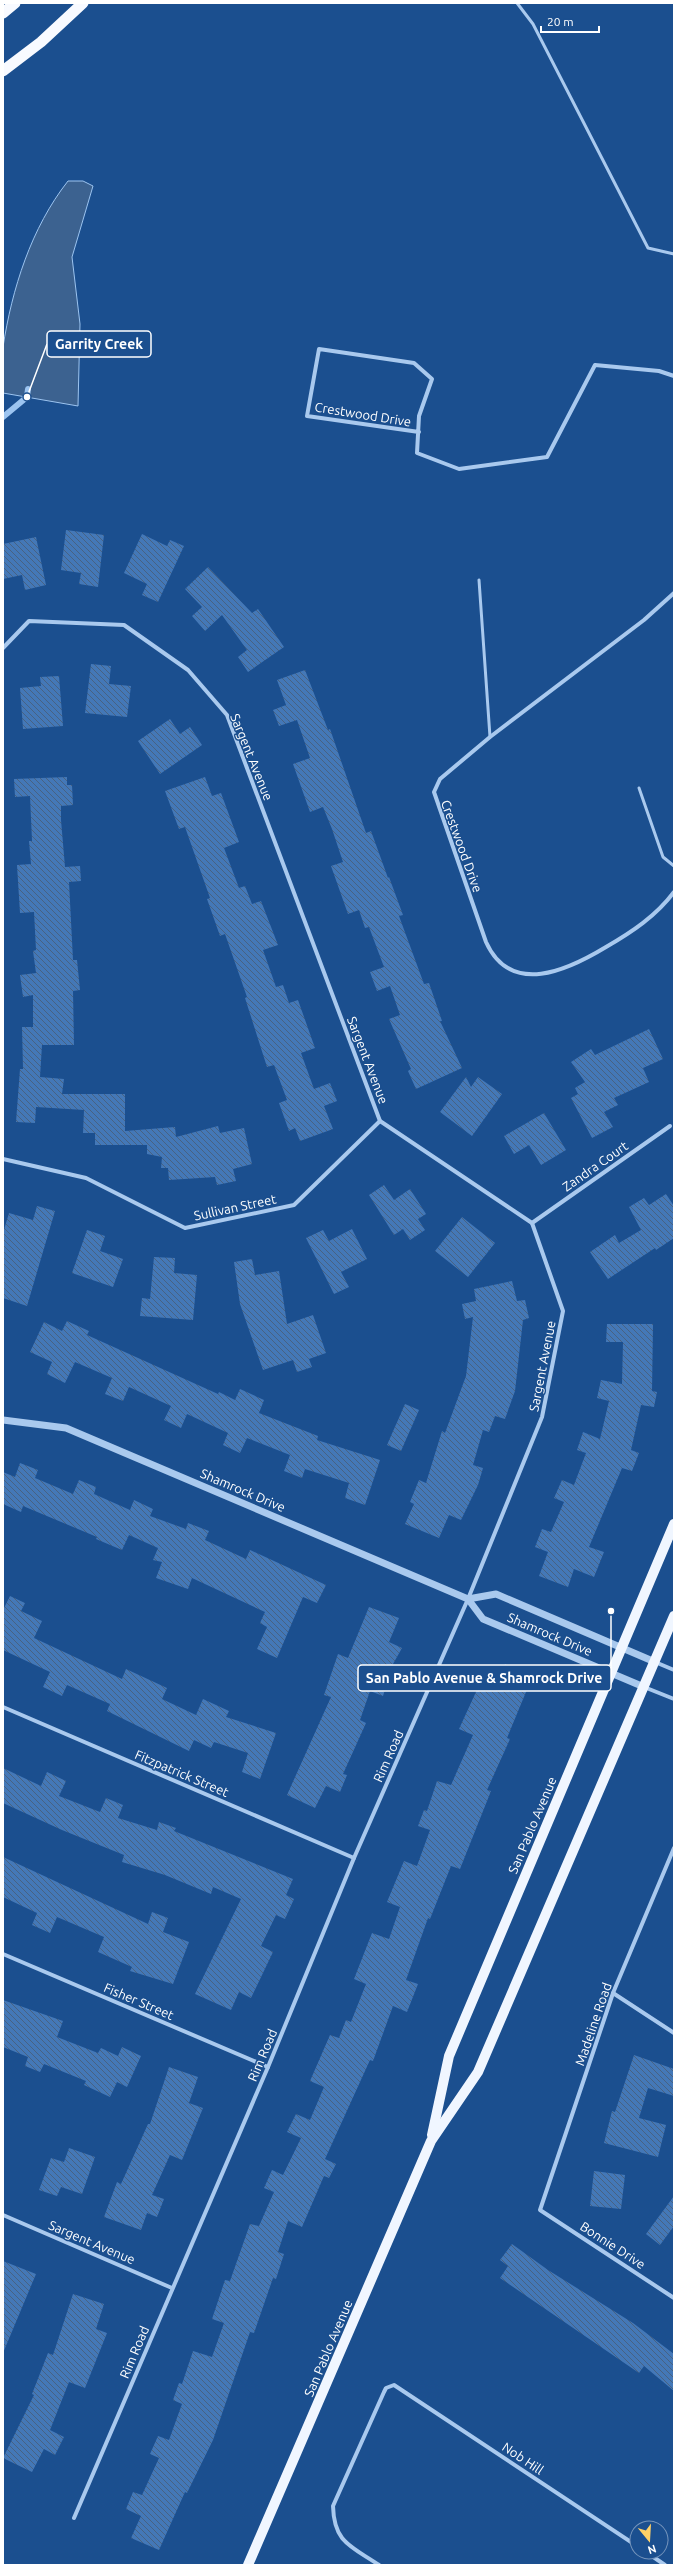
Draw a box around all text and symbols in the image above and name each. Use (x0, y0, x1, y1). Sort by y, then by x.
scale bar (541, 8, 599, 34)
text: 20 m (547, 15, 574, 28)
callout: Garrity Creek (47, 331, 151, 357)
text: Garrity Creek (55, 336, 143, 352)
street label: Crestwood Drive (314, 399, 412, 429)
street label: Sargent Avenue (228, 712, 276, 802)
street label: Crestwood Drive (439, 798, 485, 894)
street label: Sargent Avenue (345, 1014, 391, 1106)
street label: Zandra Court (560, 1138, 630, 1194)
street label: Sullivan Street (193, 1191, 277, 1223)
street label: Sargent Avenue (526, 1319, 558, 1413)
street label: Shamrock Drive (198, 1466, 288, 1514)
street label: Shamrock Drive (505, 1610, 595, 1658)
callout: San Pablo Avenue & Shamrock Drive (358, 1665, 611, 1691)
text: San Pablo Avenue & Shamrock Drive (366, 1670, 602, 1686)
street label: Rim Road (370, 1728, 406, 1784)
street label: Fitzpatrick Street (133, 1747, 231, 1799)
street label: San Pablo Avenue (505, 1775, 559, 1875)
street label: Fisher Street (102, 1980, 176, 2022)
street label: Madeline Road (572, 1981, 614, 2067)
street label: Rim Road (245, 2027, 279, 2083)
street label: Sargent Avenue (47, 2218, 137, 2266)
street label: Bonnie Drive (578, 2219, 648, 2271)
street label: San Pablo Avenue (301, 2298, 355, 2398)
street label: Rim Road (117, 2324, 151, 2380)
street label: Nob Hill (500, 2439, 547, 2477)
north arrow (629, 2520, 669, 2560)
text: N (646, 2543, 658, 2556)

